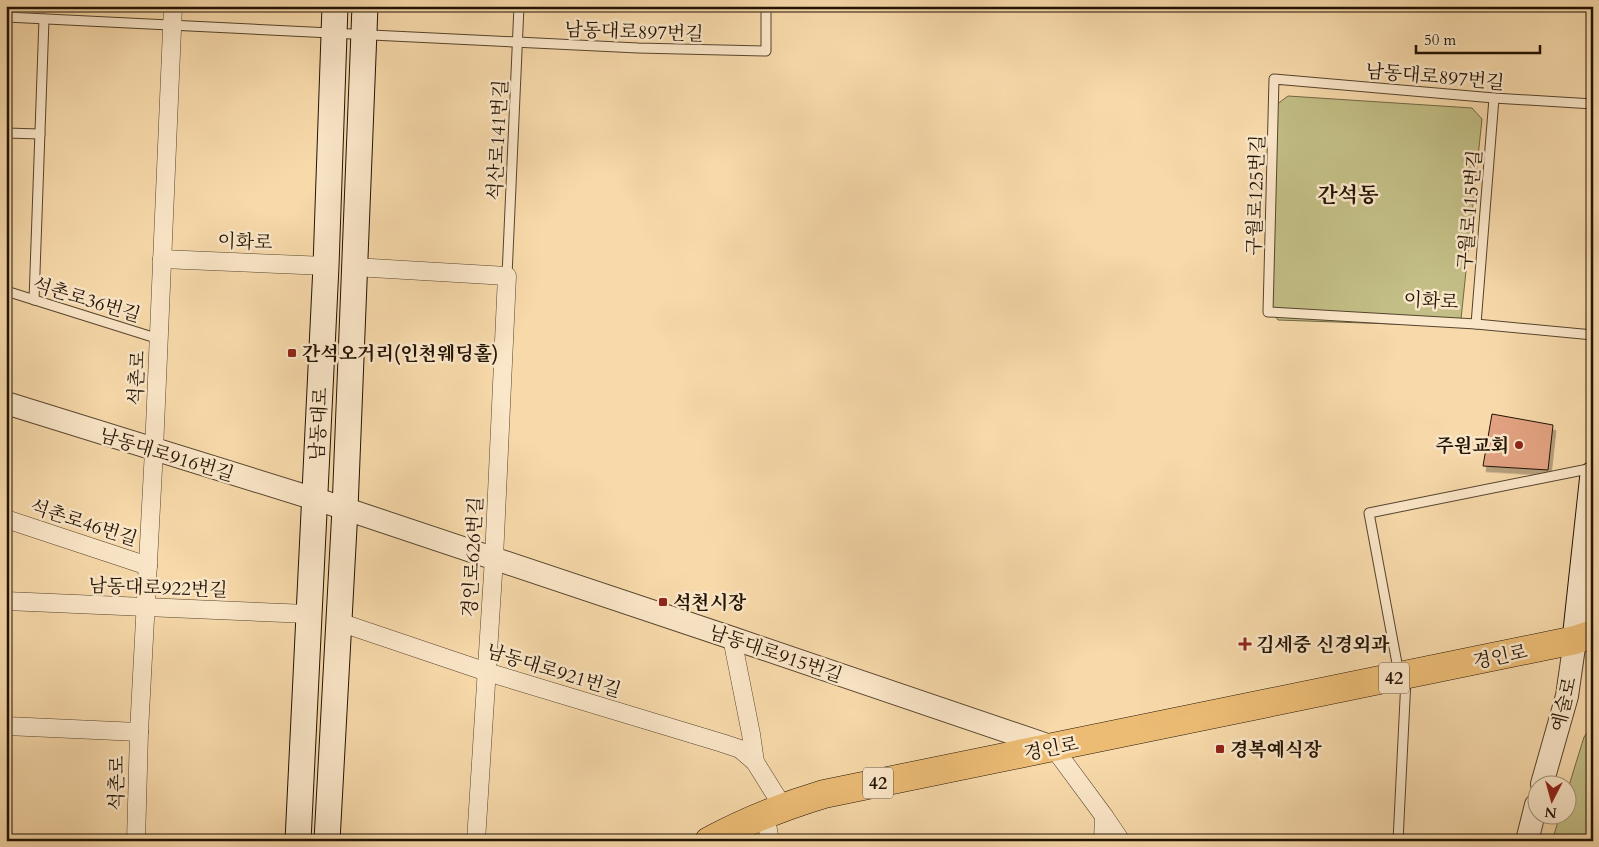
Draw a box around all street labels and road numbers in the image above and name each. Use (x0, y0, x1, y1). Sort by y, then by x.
street label: 남동대로897번길 (564, 17, 704, 47)
street label: 남동대로897번길 (1364, 58, 1505, 96)
street label: 석산로141번길 (482, 79, 514, 201)
street label: 구월로125번길 (1241, 134, 1271, 256)
street label: 구월로115번길 (1452, 149, 1488, 271)
street label: 이화로 (217, 228, 273, 256)
street label: 석촌로36번길 (30, 271, 144, 329)
street label: 이화로 (1403, 287, 1459, 315)
street label: 석촌로 (123, 350, 151, 406)
street label: 남동대로 (304, 387, 334, 461)
street label: 남동대로916번길 (96, 422, 237, 488)
street label: 석촌로46번길 (27, 493, 141, 553)
street label: 경인로626번길 (457, 496, 489, 618)
street label: 남동대로922번길 (88, 573, 228, 603)
street label: 남동대로915번길 (706, 619, 846, 689)
street label: 남동대로921번길 (483, 638, 624, 704)
street label: 경인로 (1471, 639, 1530, 675)
road number: 42 (1379, 662, 1409, 694)
street label: 예술로 (1545, 674, 1583, 734)
street label: 경인로 (1022, 731, 1081, 767)
street label: 석촌로 (104, 755, 130, 811)
road number: 42 (863, 768, 893, 798)

